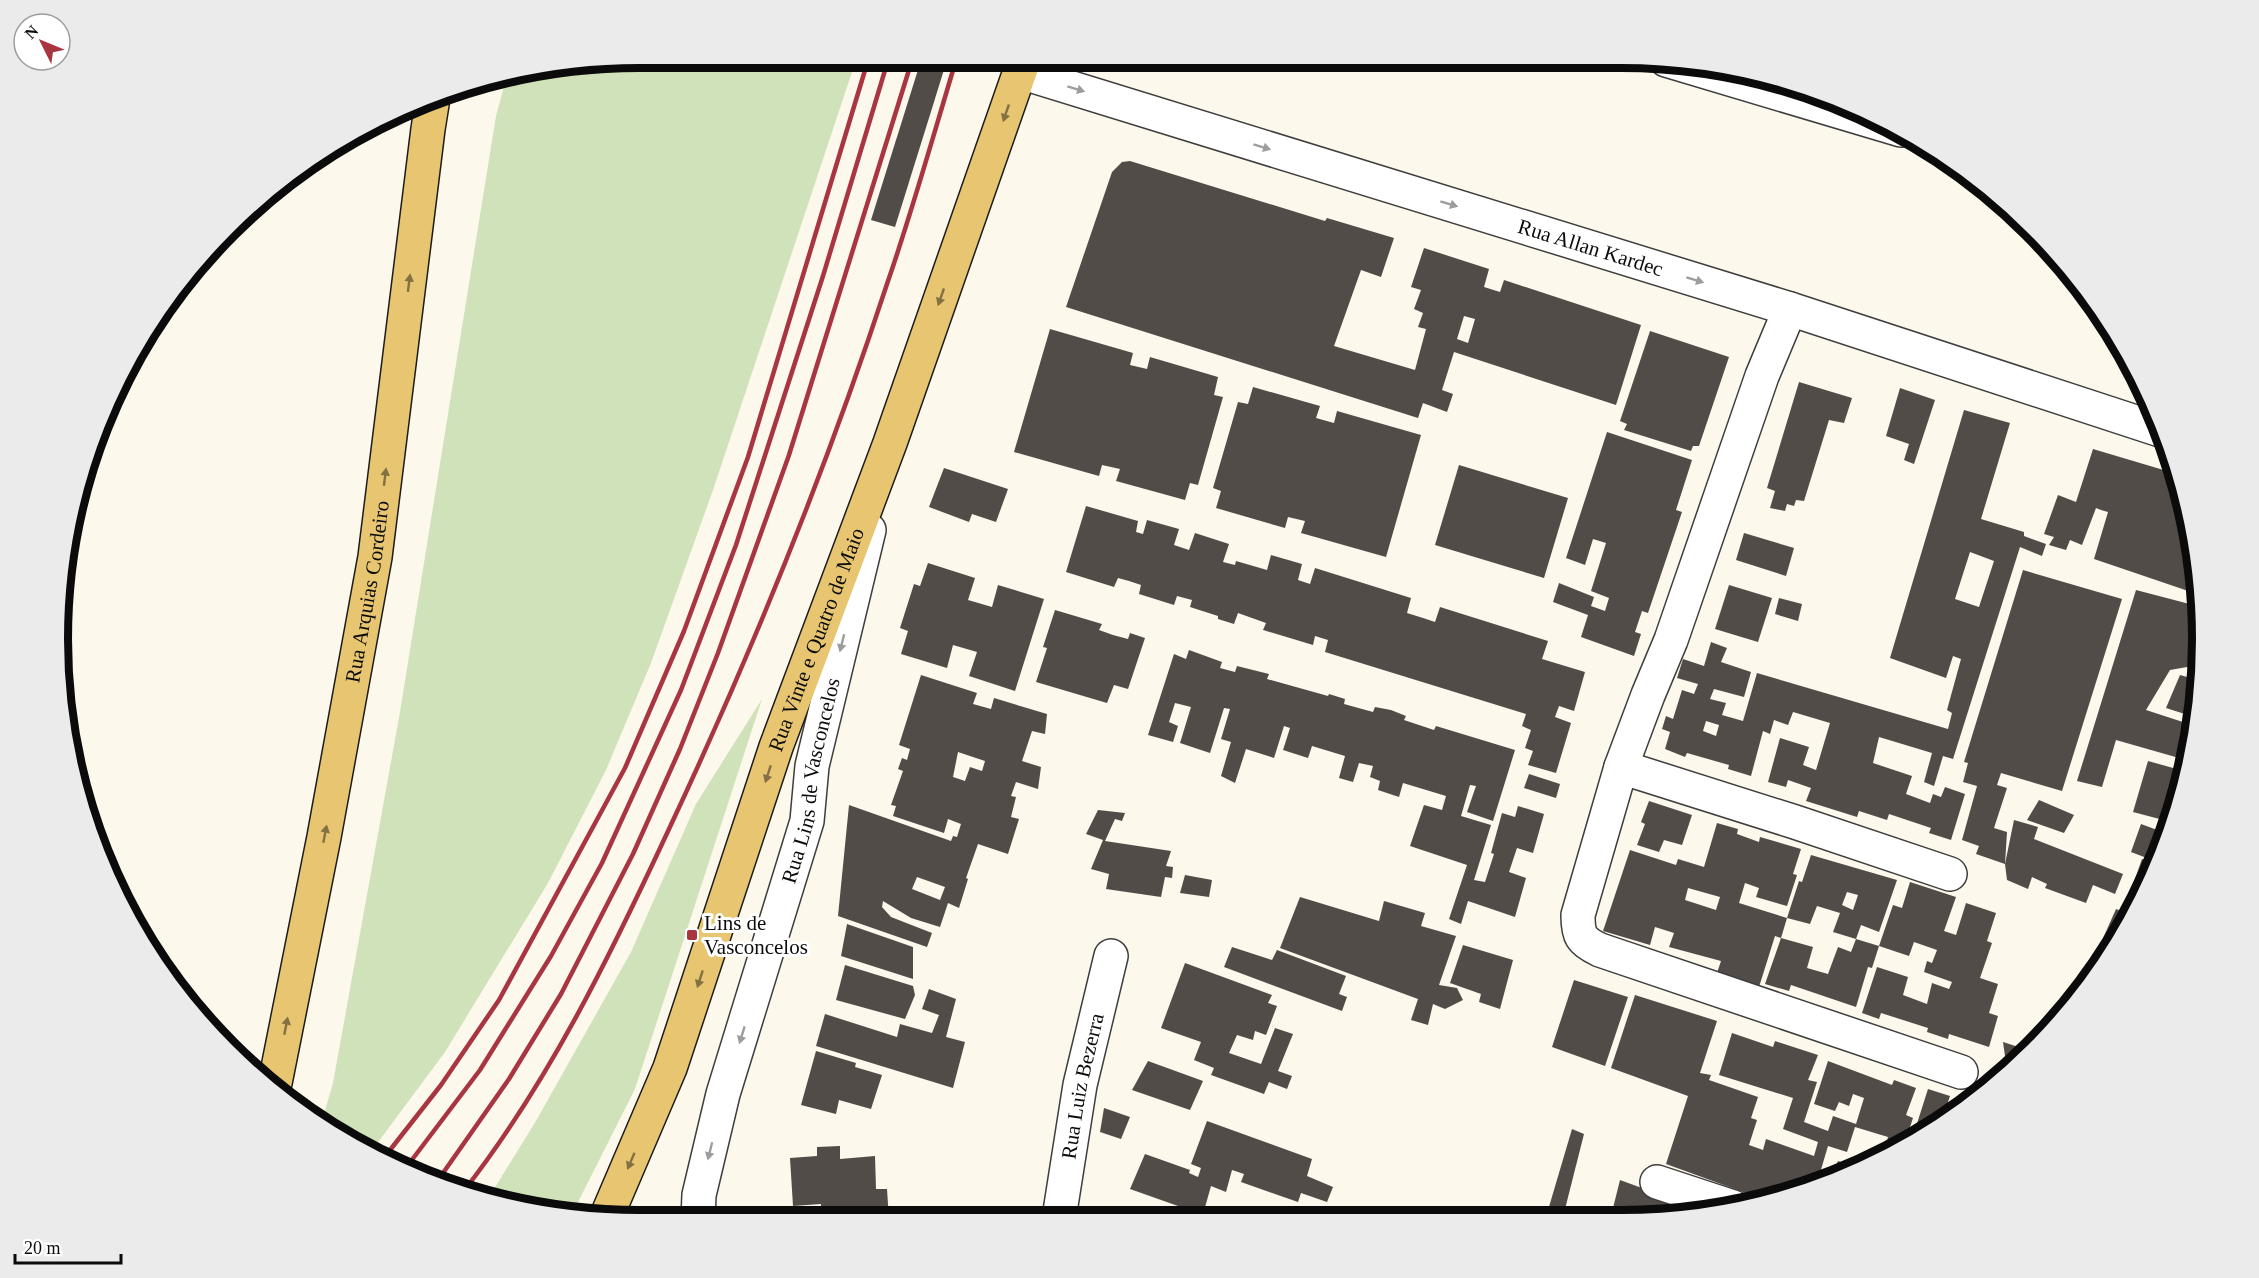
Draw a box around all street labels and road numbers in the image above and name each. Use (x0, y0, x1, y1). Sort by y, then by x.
street label: Rua Allan Kardec (1515, 214, 1666, 281)
street label: Rua Arquias Cordeiro (340, 499, 394, 685)
street label: Rua Vinte e Quatro de Maio (763, 524, 869, 755)
street label: Rua Lins de Vasconcelos (777, 675, 845, 886)
street label: Rua Luiz Bezerra (1056, 1010, 1109, 1161)

